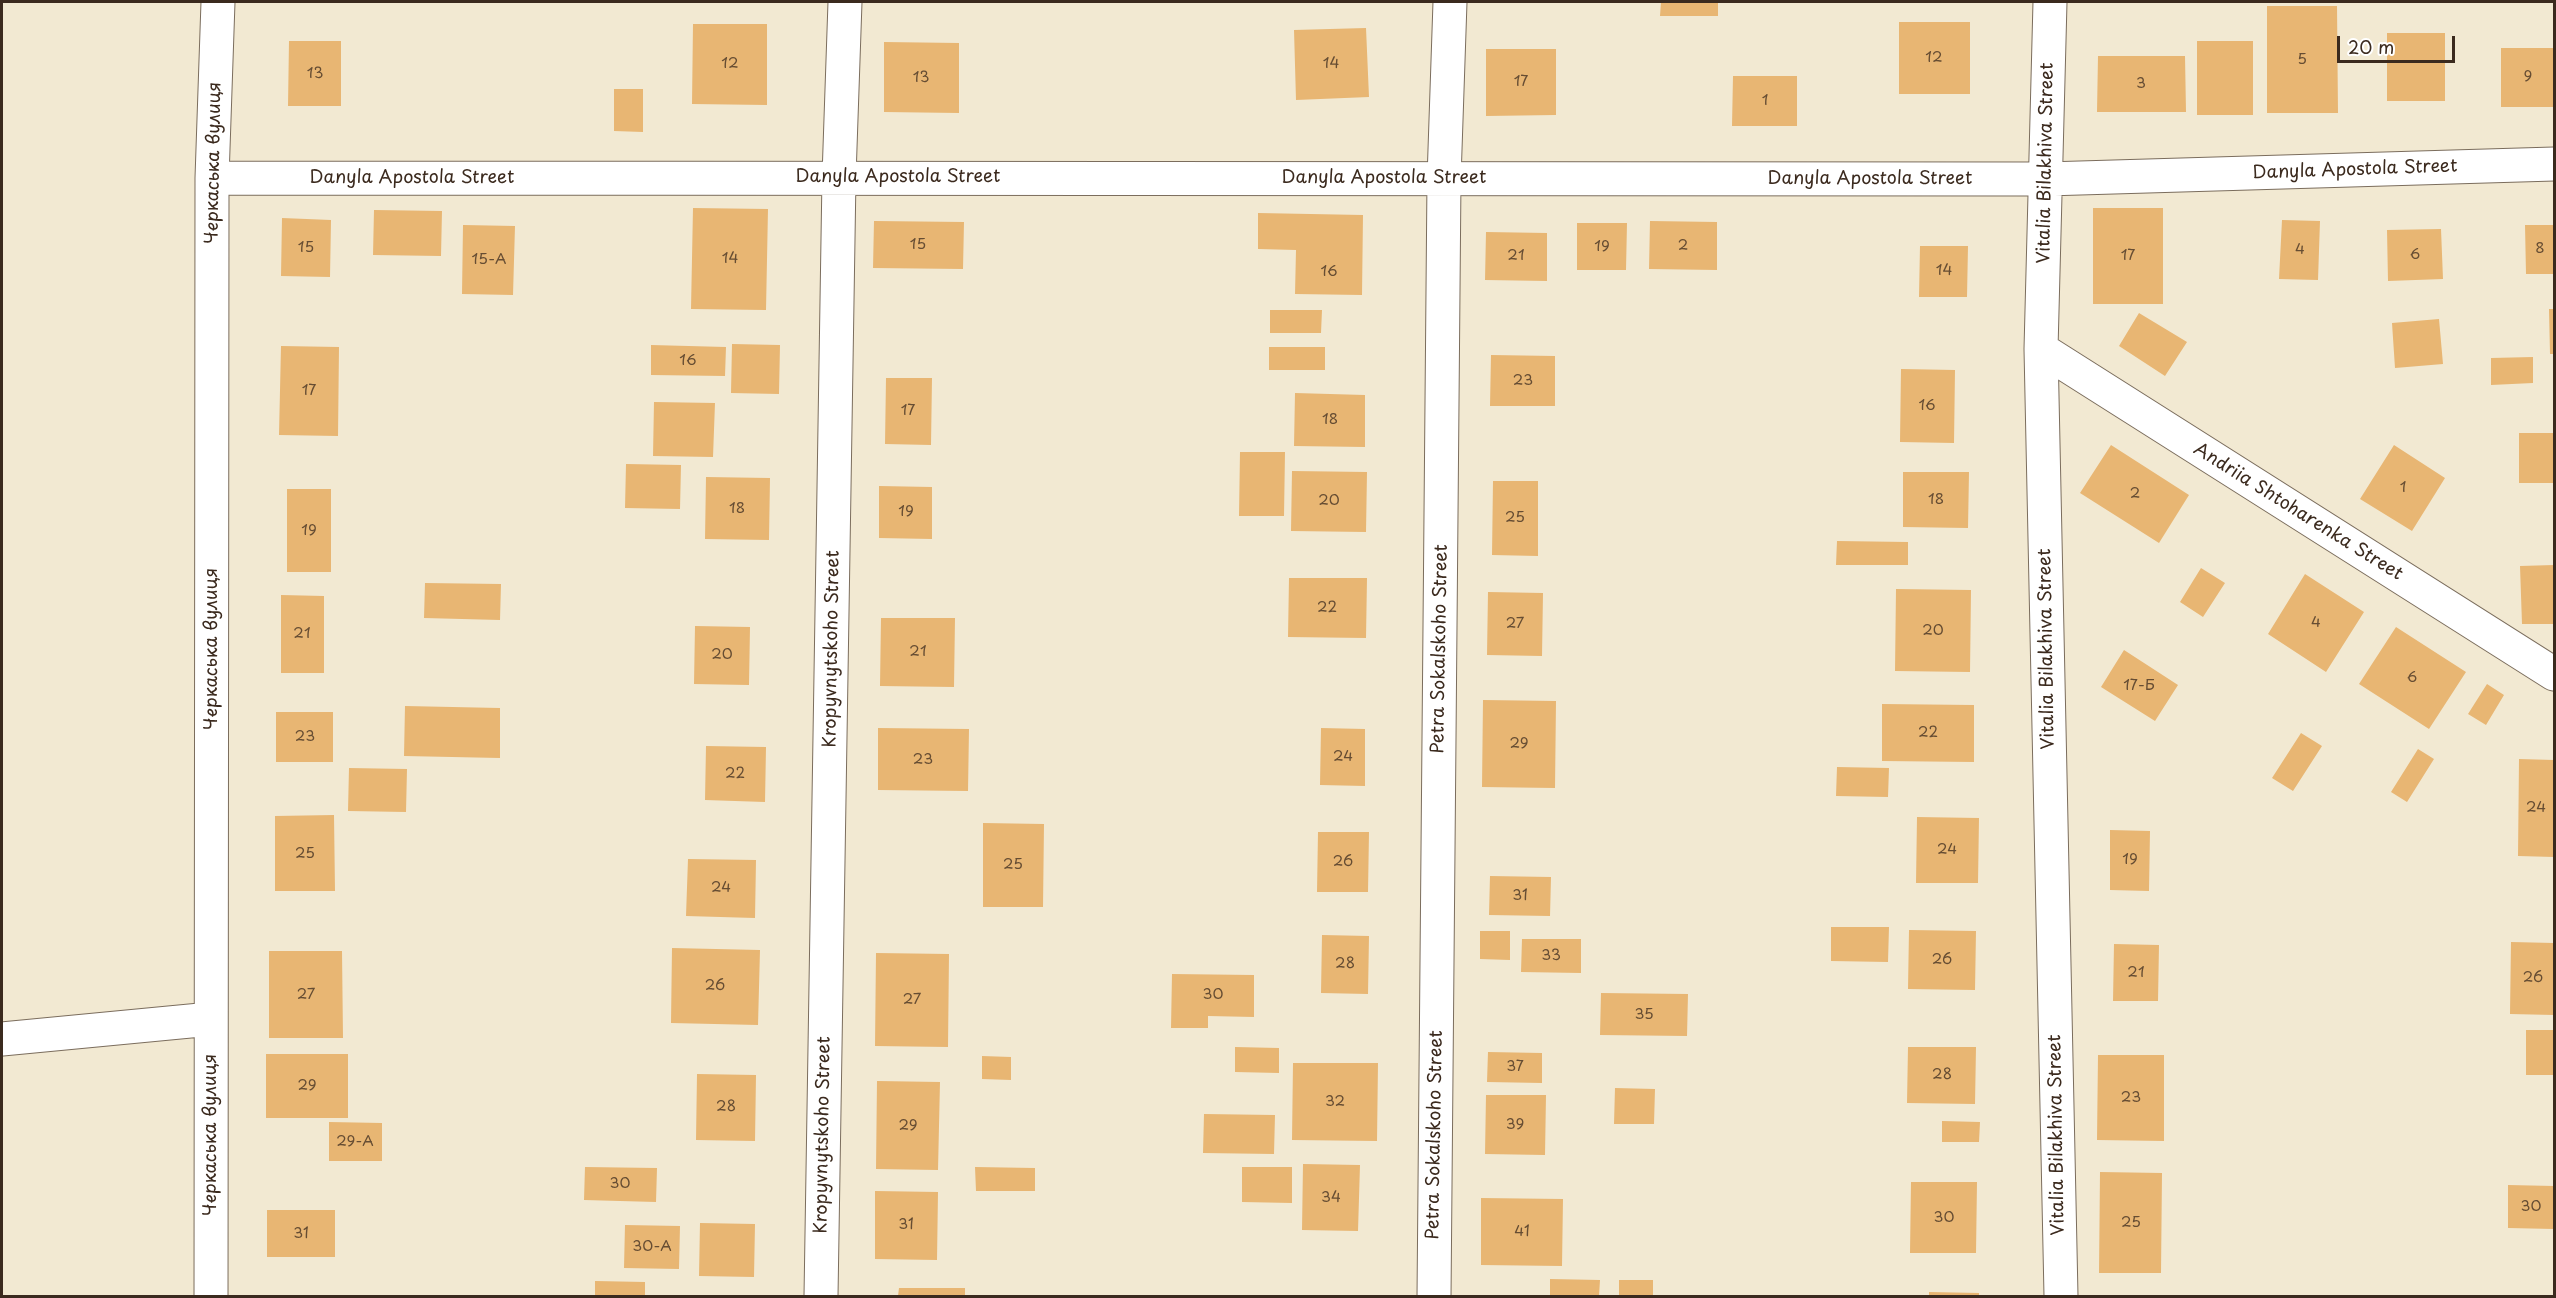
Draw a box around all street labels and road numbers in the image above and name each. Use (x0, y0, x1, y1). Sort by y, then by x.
street label: Vitalia Bilakhiva Street (2033, 62, 2059, 264)
street label: Черкаська вулиця (202, 82, 226, 244)
street label: Danyla Apostola Street (2252, 156, 2458, 184)
street label: Danyla Apostola Street (796, 166, 1000, 188)
street label: Danyla Apostola Street (310, 167, 514, 189)
street label: Danyla Apostola Street (1282, 167, 1486, 189)
street label: Danyla Apostola Street (1768, 168, 1972, 190)
street label: Andriia Shtoharenka Street (2189, 439, 2407, 585)
street label: Petra Sokalskoho Street (1427, 544, 1453, 754)
street label: Vitalia Bilakhiva Street (2034, 548, 2060, 750)
street label: Kropyvnytskoho Street (819, 550, 845, 748)
street label: Черкаська вулиця (201, 568, 223, 730)
street label: Petra Sokalskoho Street (1422, 1030, 1448, 1240)
street label: Vitalia Bilakhiva Street (2044, 1034, 2070, 1236)
street label: Kropyvnytskoho Street (810, 1036, 836, 1234)
street label: Черкаська вулиця (200, 1054, 222, 1216)

